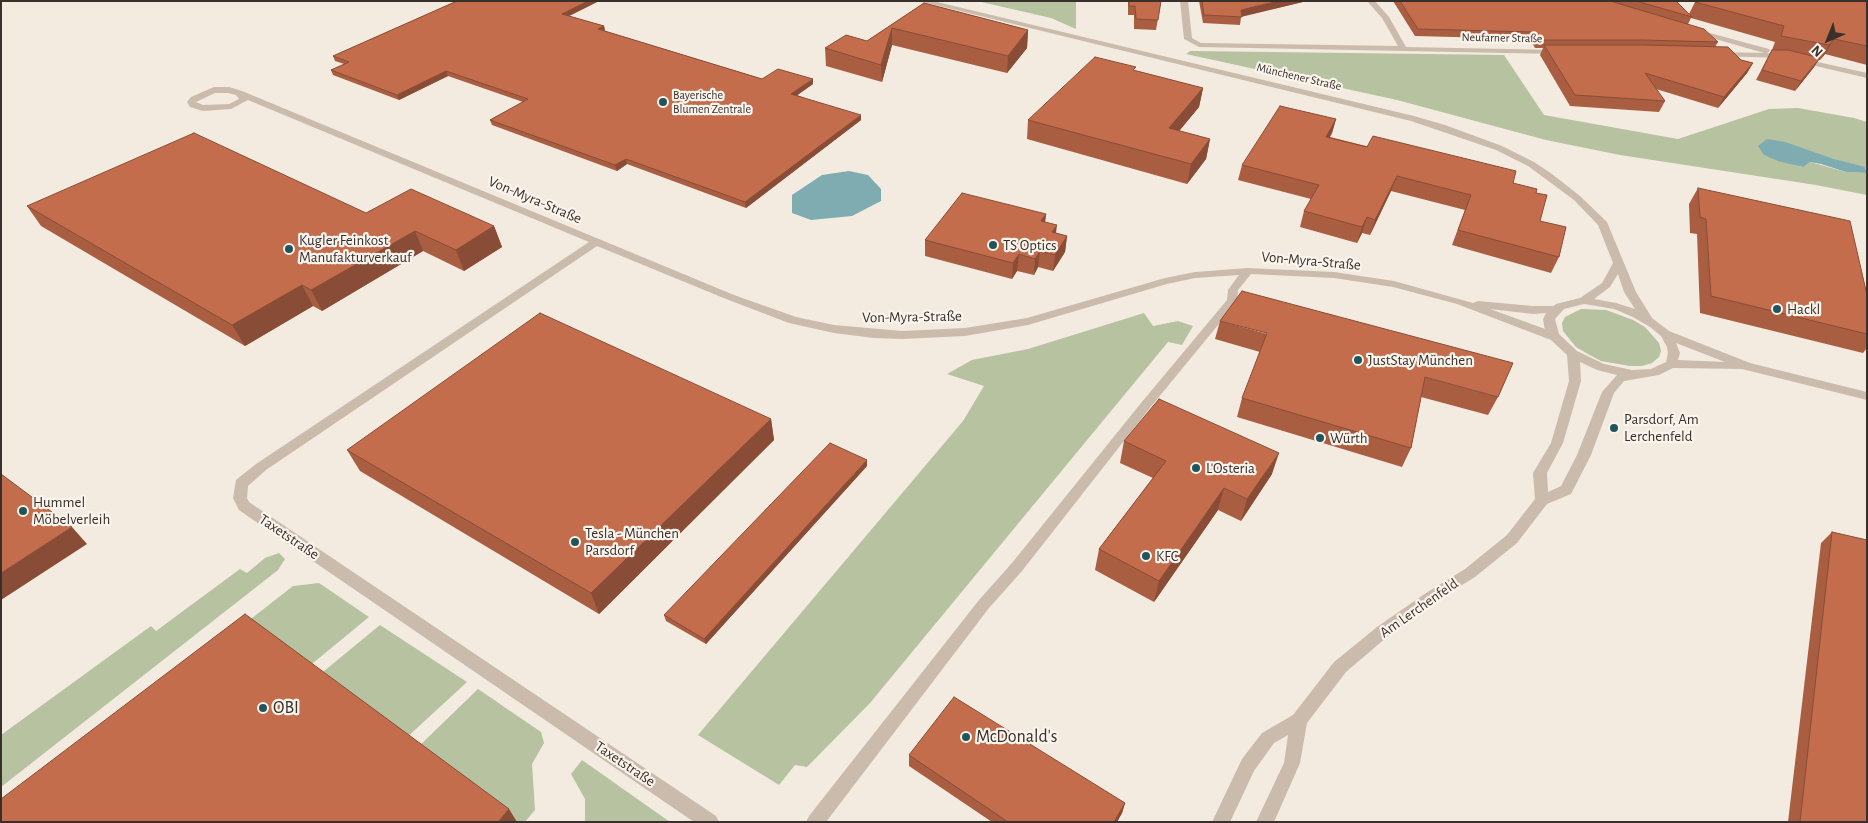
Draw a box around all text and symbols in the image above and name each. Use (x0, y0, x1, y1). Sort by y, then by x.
north arrow (1803, 15, 1853, 65)
street label: Neufarner Straße (1461, 30, 1543, 46)
text: N (1809, 42, 1826, 59)
street label: Münchener Straße (1255, 60, 1343, 94)
place label: Bayerische Blumen Zentrale (673, 88, 751, 116)
marker: Bayerische Blumen Zentrale (657, 96, 669, 108)
street label: Von-Myra-Straße (486, 172, 584, 228)
place label: Kugler Feinkost Manufakturverkauf (299, 231, 412, 266)
place label: TS Optics (1003, 236, 1057, 254)
marker: TS Optics (987, 239, 999, 251)
marker: Kugler Feinkost Manufakturverkauf (283, 243, 295, 255)
street label: Von-Myra-Straße (1261, 248, 1361, 274)
place label: Hackl (1787, 300, 1820, 318)
marker: Hackl (1771, 303, 1783, 315)
street label: Von-Myra-Straße (862, 307, 962, 327)
place label: JustStay München (1368, 351, 1473, 369)
marker: JustStay München (1352, 354, 1364, 366)
place label: Parsdorf, Am Lerchenfeld (1624, 410, 1699, 445)
marker: Parsdorf, Am Lerchenfeld (1608, 422, 1620, 434)
place label: Würth (1330, 429, 1368, 447)
marker: Würth (1314, 432, 1326, 444)
place label: L'Osteria (1206, 459, 1255, 477)
marker: L'Osteria (1190, 462, 1202, 474)
place label: Hummel Möbelverleih (33, 493, 110, 528)
marker: Hummel Möbelverleih (17, 505, 29, 517)
street label: Taxetstraße (256, 510, 322, 564)
place label: Tesla - München Parsdorf (585, 524, 679, 559)
marker: Tesla - München Parsdorf (569, 536, 581, 548)
place label: KFC (1156, 547, 1178, 565)
marker: KFC (1140, 550, 1152, 562)
street label: Am Lerchenfeld (1376, 574, 1462, 642)
place label: OBI (273, 697, 299, 719)
marker: OBI (257, 702, 269, 714)
place label: McDonald's (976, 726, 1058, 748)
marker: McDonald's (960, 731, 972, 743)
street label: Taxetstraße (592, 737, 658, 791)

